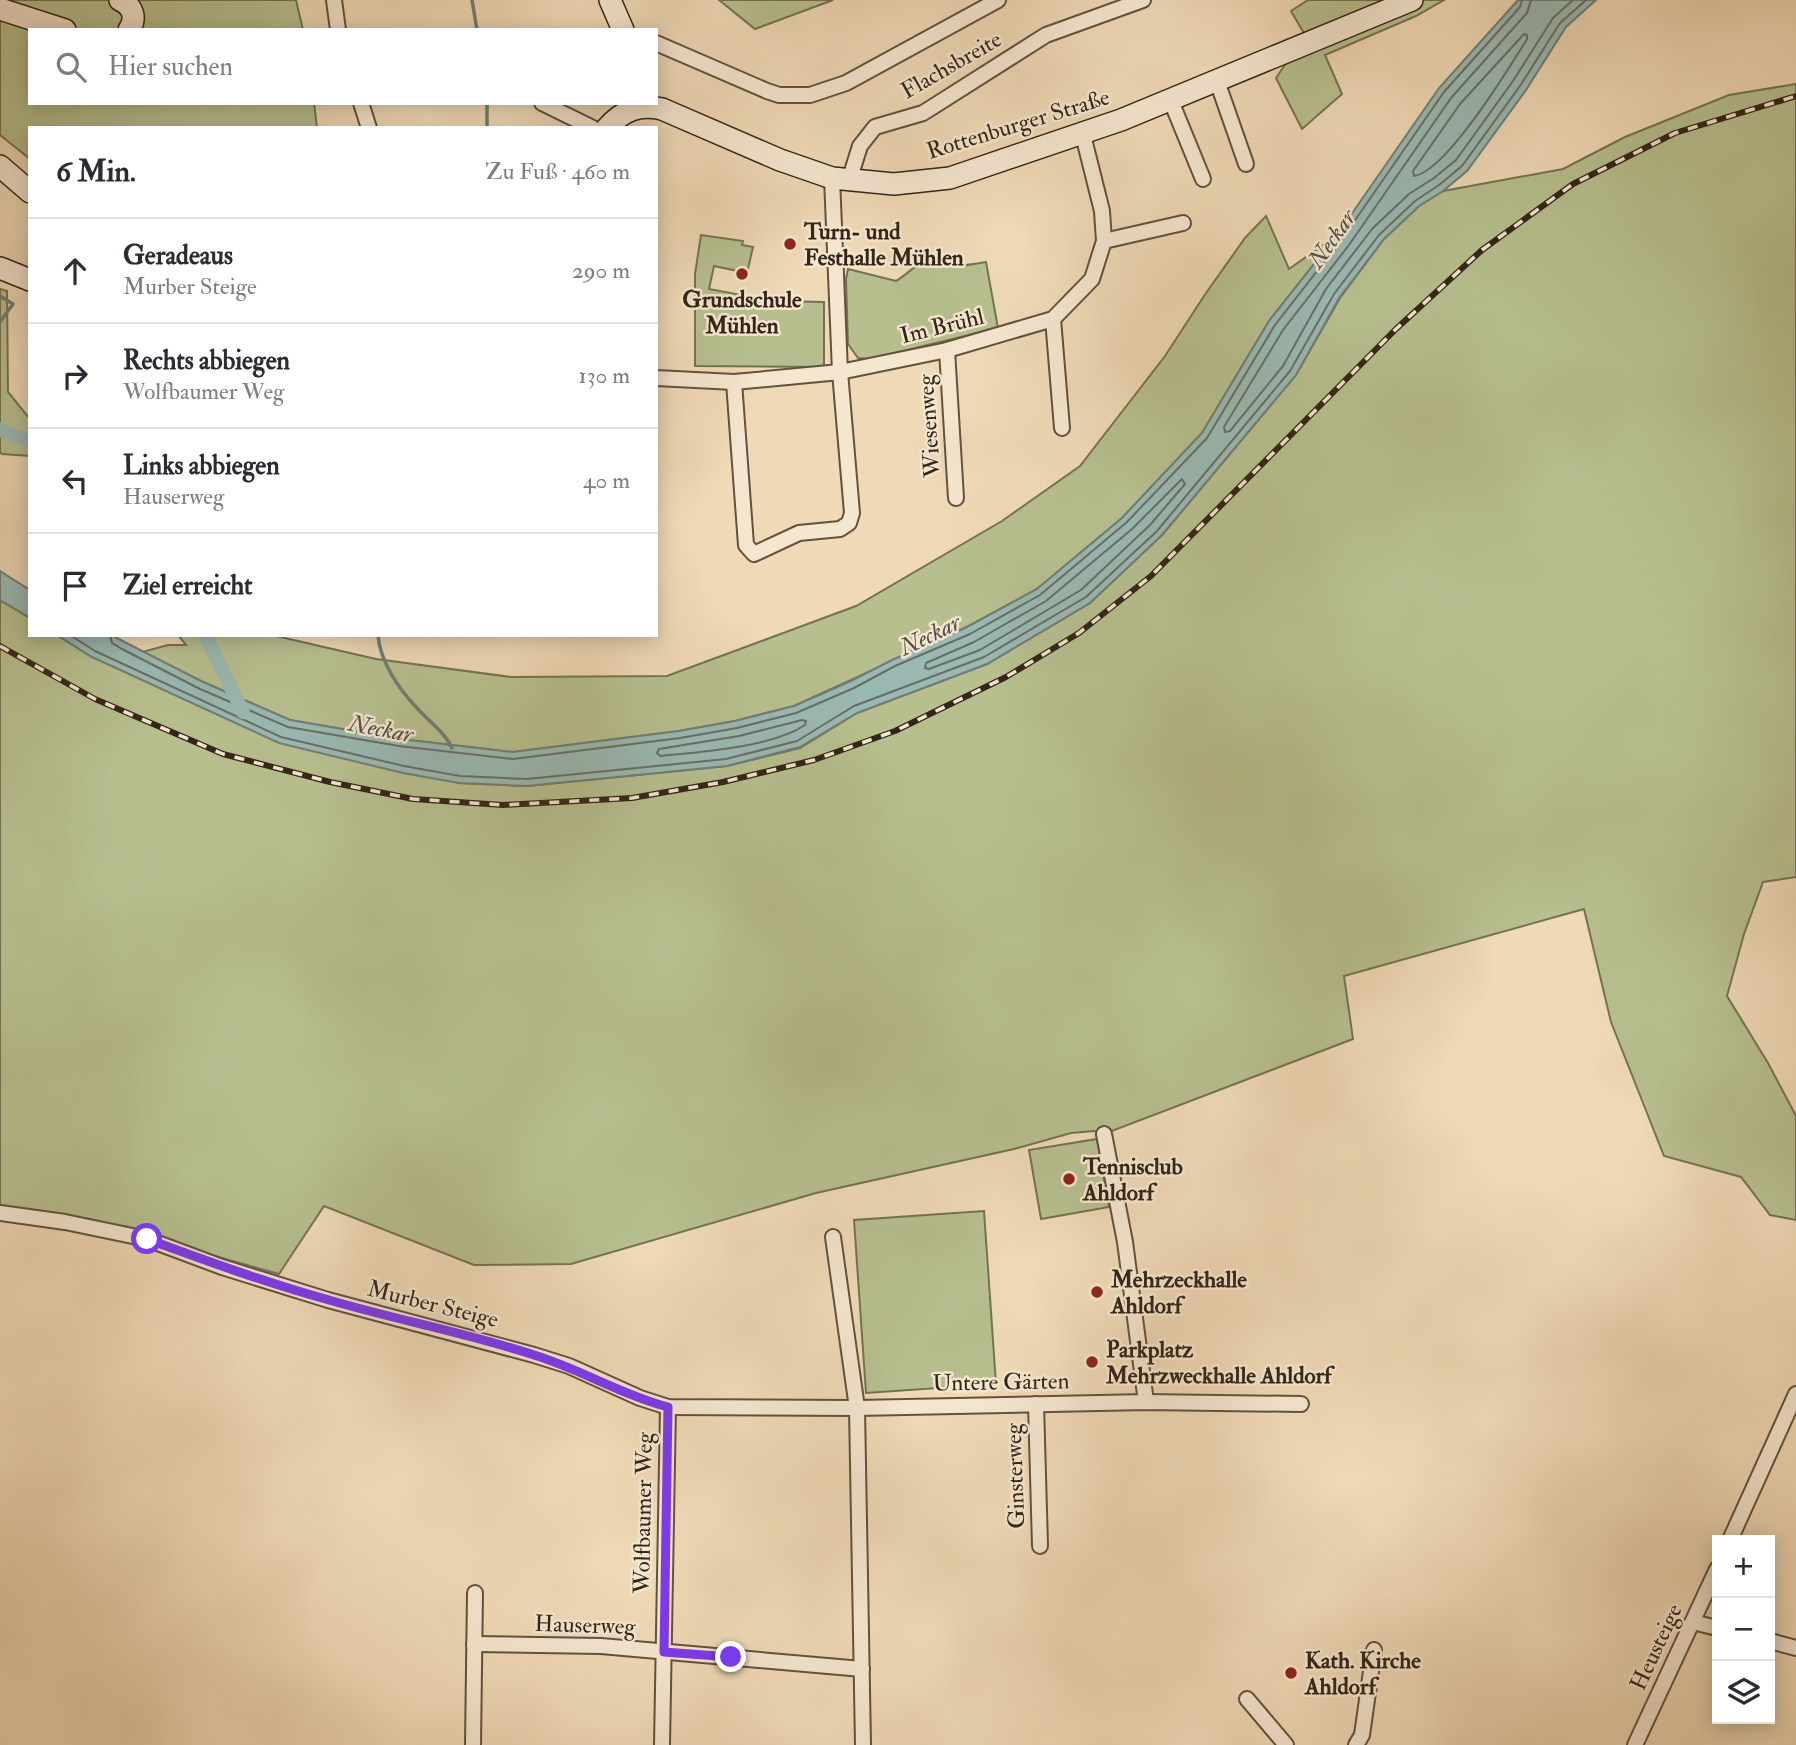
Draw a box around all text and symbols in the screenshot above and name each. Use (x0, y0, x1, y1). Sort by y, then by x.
street label: Flachsbreite (896, 24, 1007, 105)
search box (28, 28, 658, 105)
icon: search (52, 48, 90, 86)
text: Hier suchen (108, 51, 233, 83)
street label: Rottenburger Straße (923, 82, 1113, 166)
text: 6 Min. (56, 153, 136, 190)
text: Zu Fuß · 460 m (485, 157, 630, 186)
water label: Neckar (1300, 203, 1364, 276)
place label: Turn- und Festhalle Mühlen (803, 217, 964, 272)
marker: Turn- und Festhalle Mühlen (782, 236, 798, 252)
text: Geradeaus (123, 240, 233, 272)
icon: ahead (56, 252, 94, 290)
text: 290 m (572, 256, 630, 285)
marker: Grundschule Mühlen (734, 266, 750, 282)
text: Murber Steige (123, 272, 257, 301)
place label: Grundschule Mühlen (682, 285, 802, 340)
street label: Im Brühl (897, 302, 987, 350)
text: Rechts abbiegen (123, 345, 290, 377)
icon: right (56, 357, 94, 395)
text: 130 m (578, 361, 630, 390)
street label: Wiesenweg (911, 373, 947, 479)
text: Wolfbaumer Weg (123, 377, 284, 406)
text: Links abbiegen (123, 450, 280, 482)
icon: left (56, 462, 94, 500)
text: 40 m (583, 466, 630, 495)
text: Hauserweg (123, 482, 224, 511)
icon: arrive (56, 567, 94, 605)
text: Ziel erreicht (123, 570, 253, 602)
water label: Neckar (892, 606, 967, 664)
water label: Neckar (344, 707, 417, 751)
place label: Tennisclub Ahldorf (1082, 1152, 1183, 1207)
marker: Tennisclub Ahldorf (1061, 1171, 1077, 1187)
route start (131, 1223, 162, 1254)
place label: Mehrzeckhalle Ahldorf (1110, 1265, 1247, 1320)
street label: Murber Steige (365, 1274, 502, 1334)
marker: Mehrzeckhalle Ahldorf (1089, 1284, 1105, 1300)
place label: Parkplatz Mehrzweckhalle Ahldorf (1105, 1335, 1335, 1390)
marker: Parkplatz Mehrzweckhalle Ahldorf (1084, 1354, 1100, 1370)
street label: Untere Gärten (932, 1366, 1070, 1398)
street label: Ginsterweg (999, 1422, 1031, 1529)
street label: Wolfbaumer Weg (627, 1431, 659, 1595)
map controls (1712, 1535, 1775, 1724)
button: + (1712, 1535, 1775, 1598)
button: − (1712, 1598, 1775, 1661)
street label: Heusteige (1623, 1599, 1689, 1695)
street label: Hauserweg (534, 1609, 637, 1641)
route end (715, 1641, 746, 1672)
place label: Kath. Kirche Ahldorf (1304, 1646, 1421, 1701)
button: layers (1712, 1661, 1775, 1724)
marker: Kath. Kirche Ahldorf (1283, 1665, 1299, 1681)

